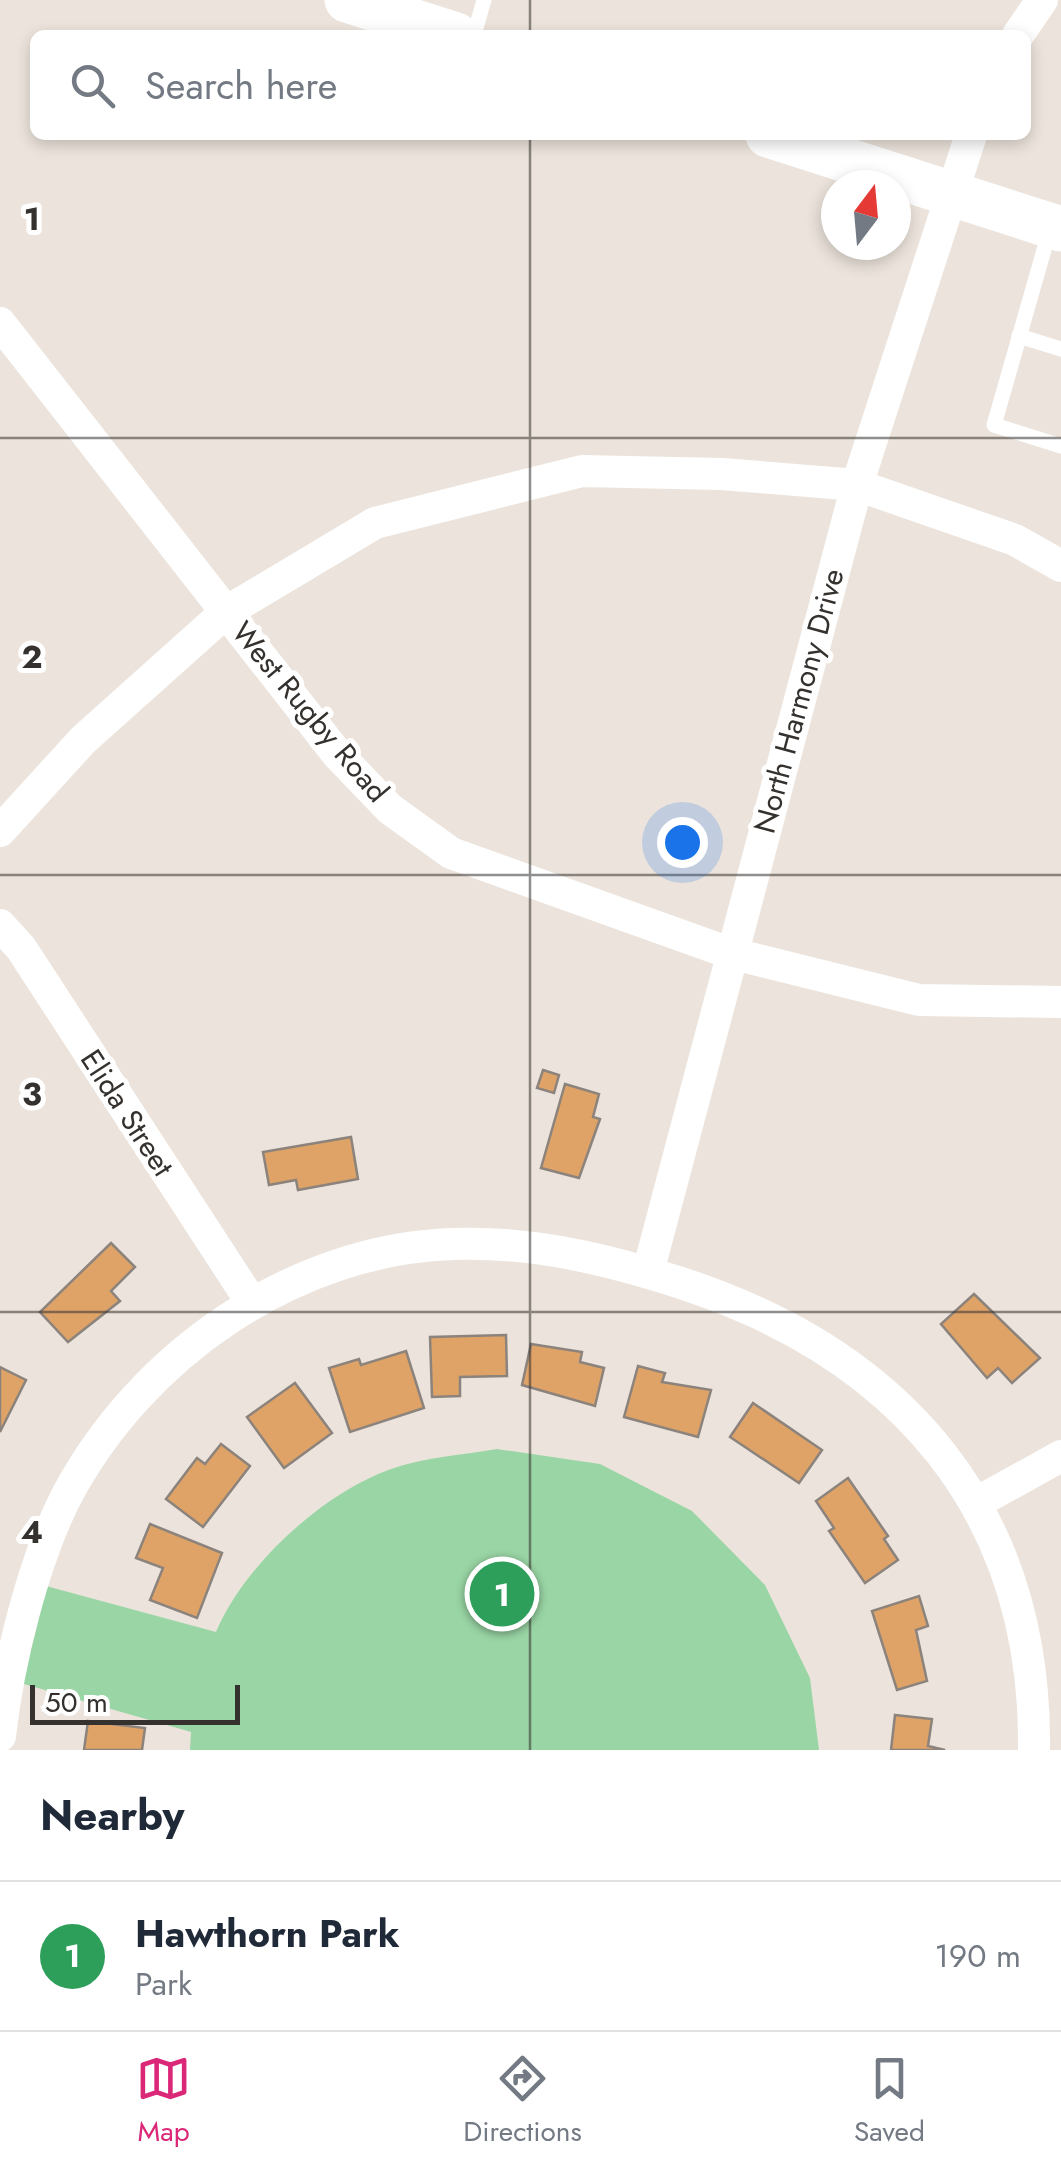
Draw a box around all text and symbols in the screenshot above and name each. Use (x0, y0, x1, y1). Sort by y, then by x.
search box (30, 30, 1031, 140)
icon: search (65, 58, 120, 113)
text: Search here (145, 58, 337, 113)
north arrow (821, 170, 911, 260)
text: 1 (24, 196, 40, 242)
street label: North Harmony Drive (743, 564, 855, 838)
street label: West Rugby Road (222, 612, 399, 811)
text: 2 (22, 634, 43, 680)
your location (657, 817, 708, 868)
street label: Elida Street (70, 1041, 185, 1185)
text: 3 (22, 1071, 42, 1117)
text: 4 (21, 1509, 43, 1555)
pin: 1 (470, 1556, 534, 1632)
scale bar (30, 1680, 240, 1724)
text: 50 m (45, 1682, 108, 1723)
text: Nearby (40, 1785, 184, 1846)
text: Hawthorn Park (135, 1906, 400, 1961)
text: 1 (64, 1933, 81, 1979)
text: 190 m (934, 1933, 1021, 1979)
text: Park (135, 1961, 192, 2007)
tab: Map (136, 2051, 191, 2152)
tab: Directions (463, 2051, 582, 2152)
tab: Saved (854, 2051, 925, 2152)

